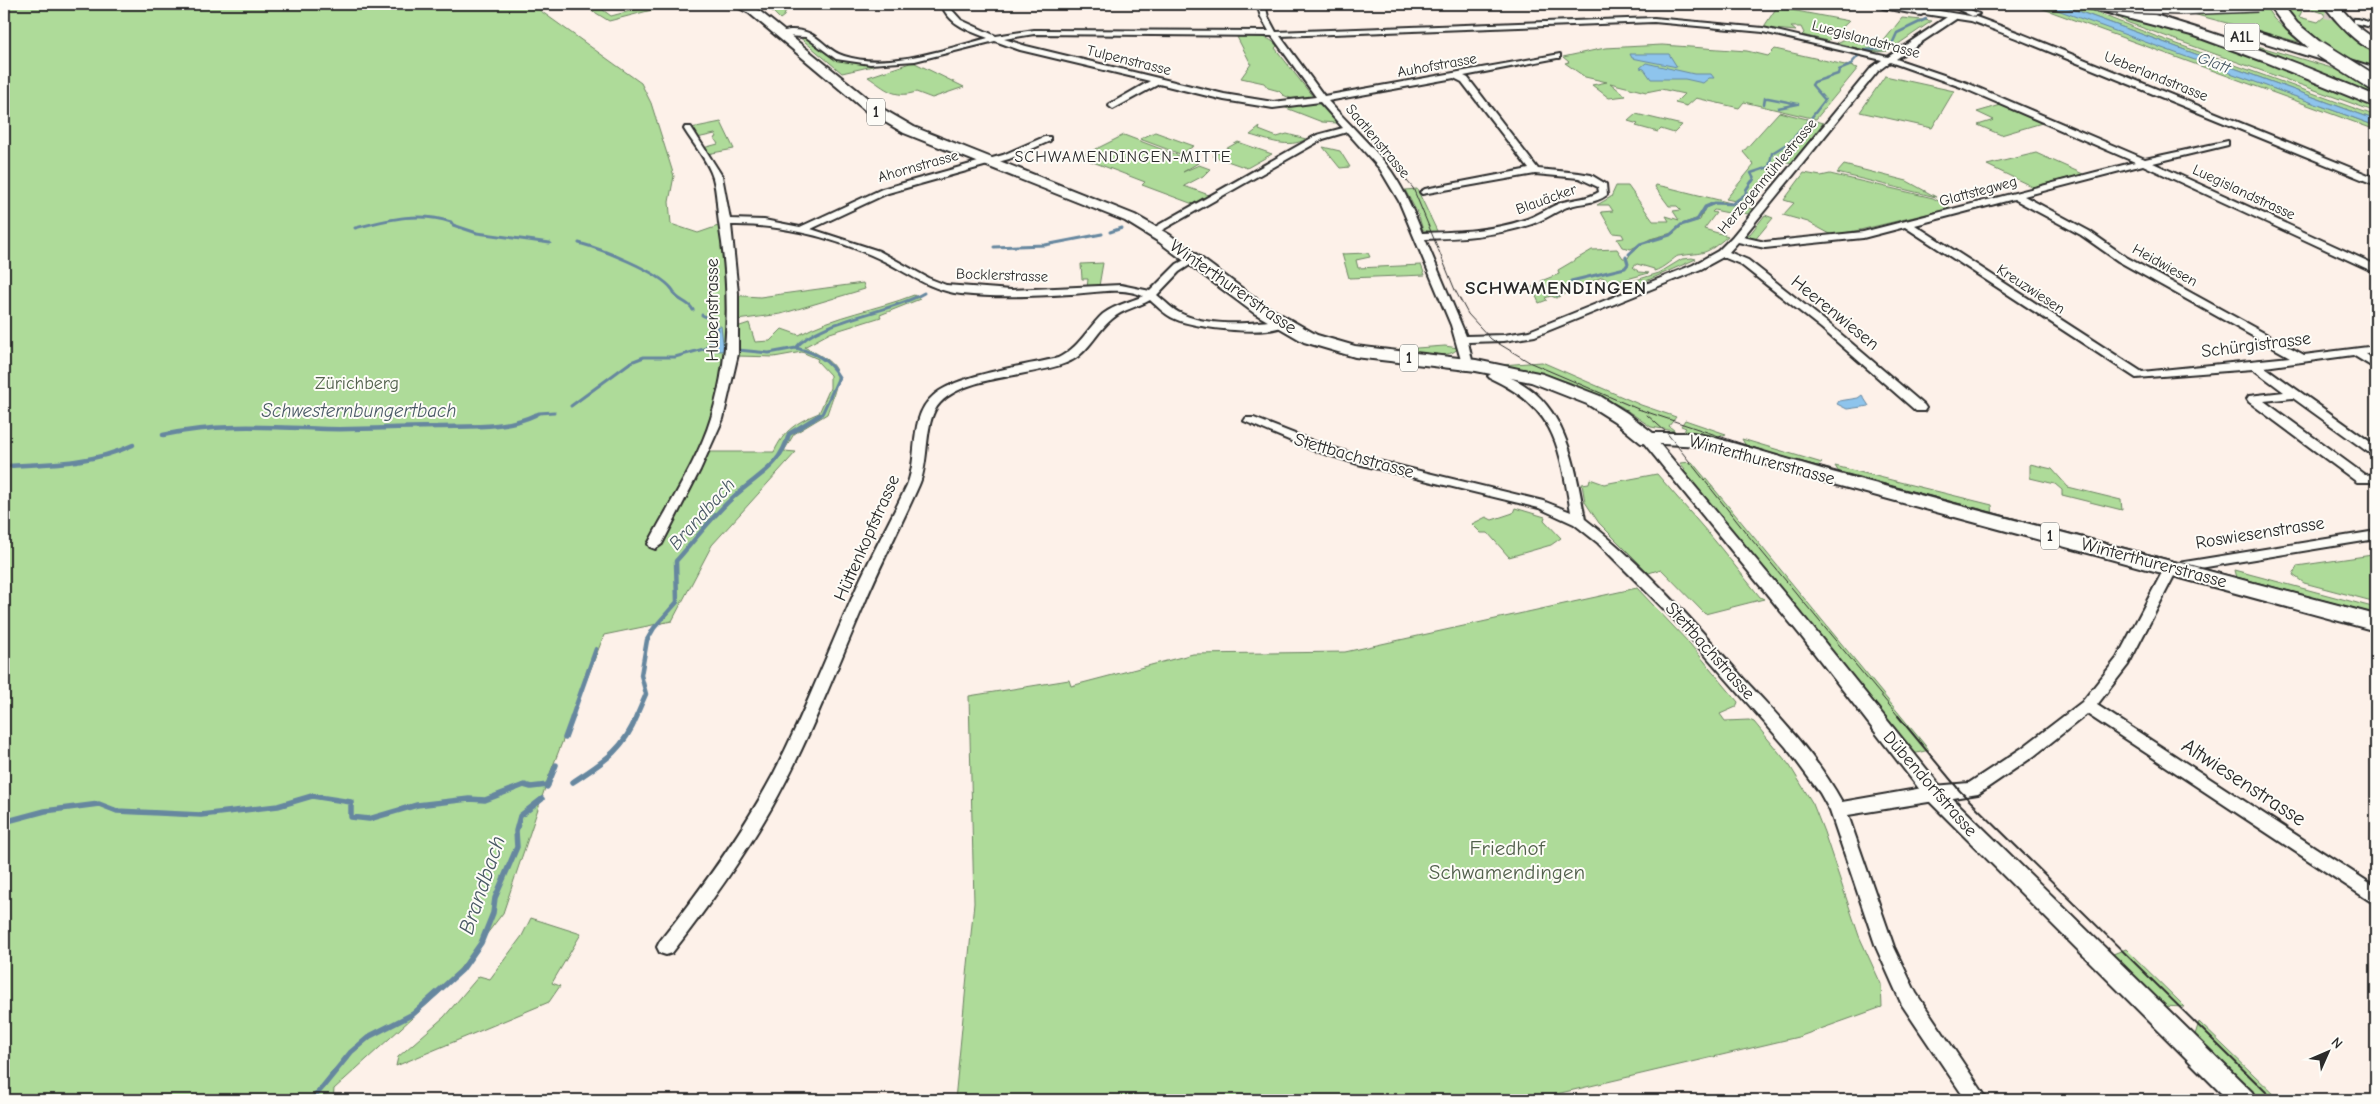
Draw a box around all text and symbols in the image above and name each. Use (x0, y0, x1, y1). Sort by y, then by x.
street label: Luegislandstrasse (1810, 16, 1923, 62)
road number: A1L (2224, 24, 2260, 51)
street label: Tulpenstrasse (1085, 41, 1174, 79)
street label: Ueberlandstrasse (2101, 47, 2211, 105)
street label: Auhofstrasse (1396, 49, 1479, 81)
water label: Glatt (2195, 49, 2234, 77)
road number: 1 (867, 98, 885, 125)
street label: Saatlenstrasse (1342, 100, 1414, 182)
street label: Herzogenmühlestrasse (1714, 114, 1821, 237)
street label: Ahornstrasse (876, 146, 961, 186)
district label: SCHWAMENDINGEN-MITTE (1015, 148, 1231, 166)
street label: Luegislandstrasse (2190, 160, 2299, 224)
street label: Glattstegweg (1937, 172, 2019, 210)
street label: Blauäcker (1513, 180, 1579, 218)
street label: Winterthurerstrasse (1166, 235, 1300, 339)
street label: Heidwiesen (2129, 240, 2201, 290)
street label: Hubenstrasse (702, 258, 723, 362)
street label: Kreuzwiesen (1994, 260, 2068, 318)
street label: Bocklerstrasse (956, 264, 1049, 286)
street label: Heerenwiesen (1787, 271, 1883, 355)
district label: SCHWAMENDINGEN (1465, 277, 1647, 299)
street label: Schürgistrasse (2200, 328, 2312, 362)
road number: 1 (1400, 344, 1418, 372)
park label: Zürichberg (315, 373, 399, 394)
water label: Schwesternbungertbach (262, 400, 456, 422)
street label: Stettbachstrasse (1292, 429, 1416, 483)
street label: Winterthurerstrasse (1687, 430, 1837, 490)
street label: Hüttenkopfstrasse (830, 472, 904, 604)
water label: Brandbach (664, 474, 740, 554)
street label: Roswiesenstrasse (2194, 512, 2326, 554)
road number: 1 (2041, 522, 2059, 550)
street label: Winterthurerstrasse (2079, 533, 2229, 593)
street label: Stettbachstrasse (1661, 598, 1759, 704)
street label: Dübendorfstrasse (1878, 727, 1982, 841)
street label: Altwiesenstrasse (2178, 733, 2310, 831)
water label: Brandbach (453, 832, 511, 938)
park label: Friedhof Schwamendingen (1429, 836, 1585, 884)
north arrow (2302, 1026, 2352, 1076)
text: N (2328, 1034, 2346, 1052)

